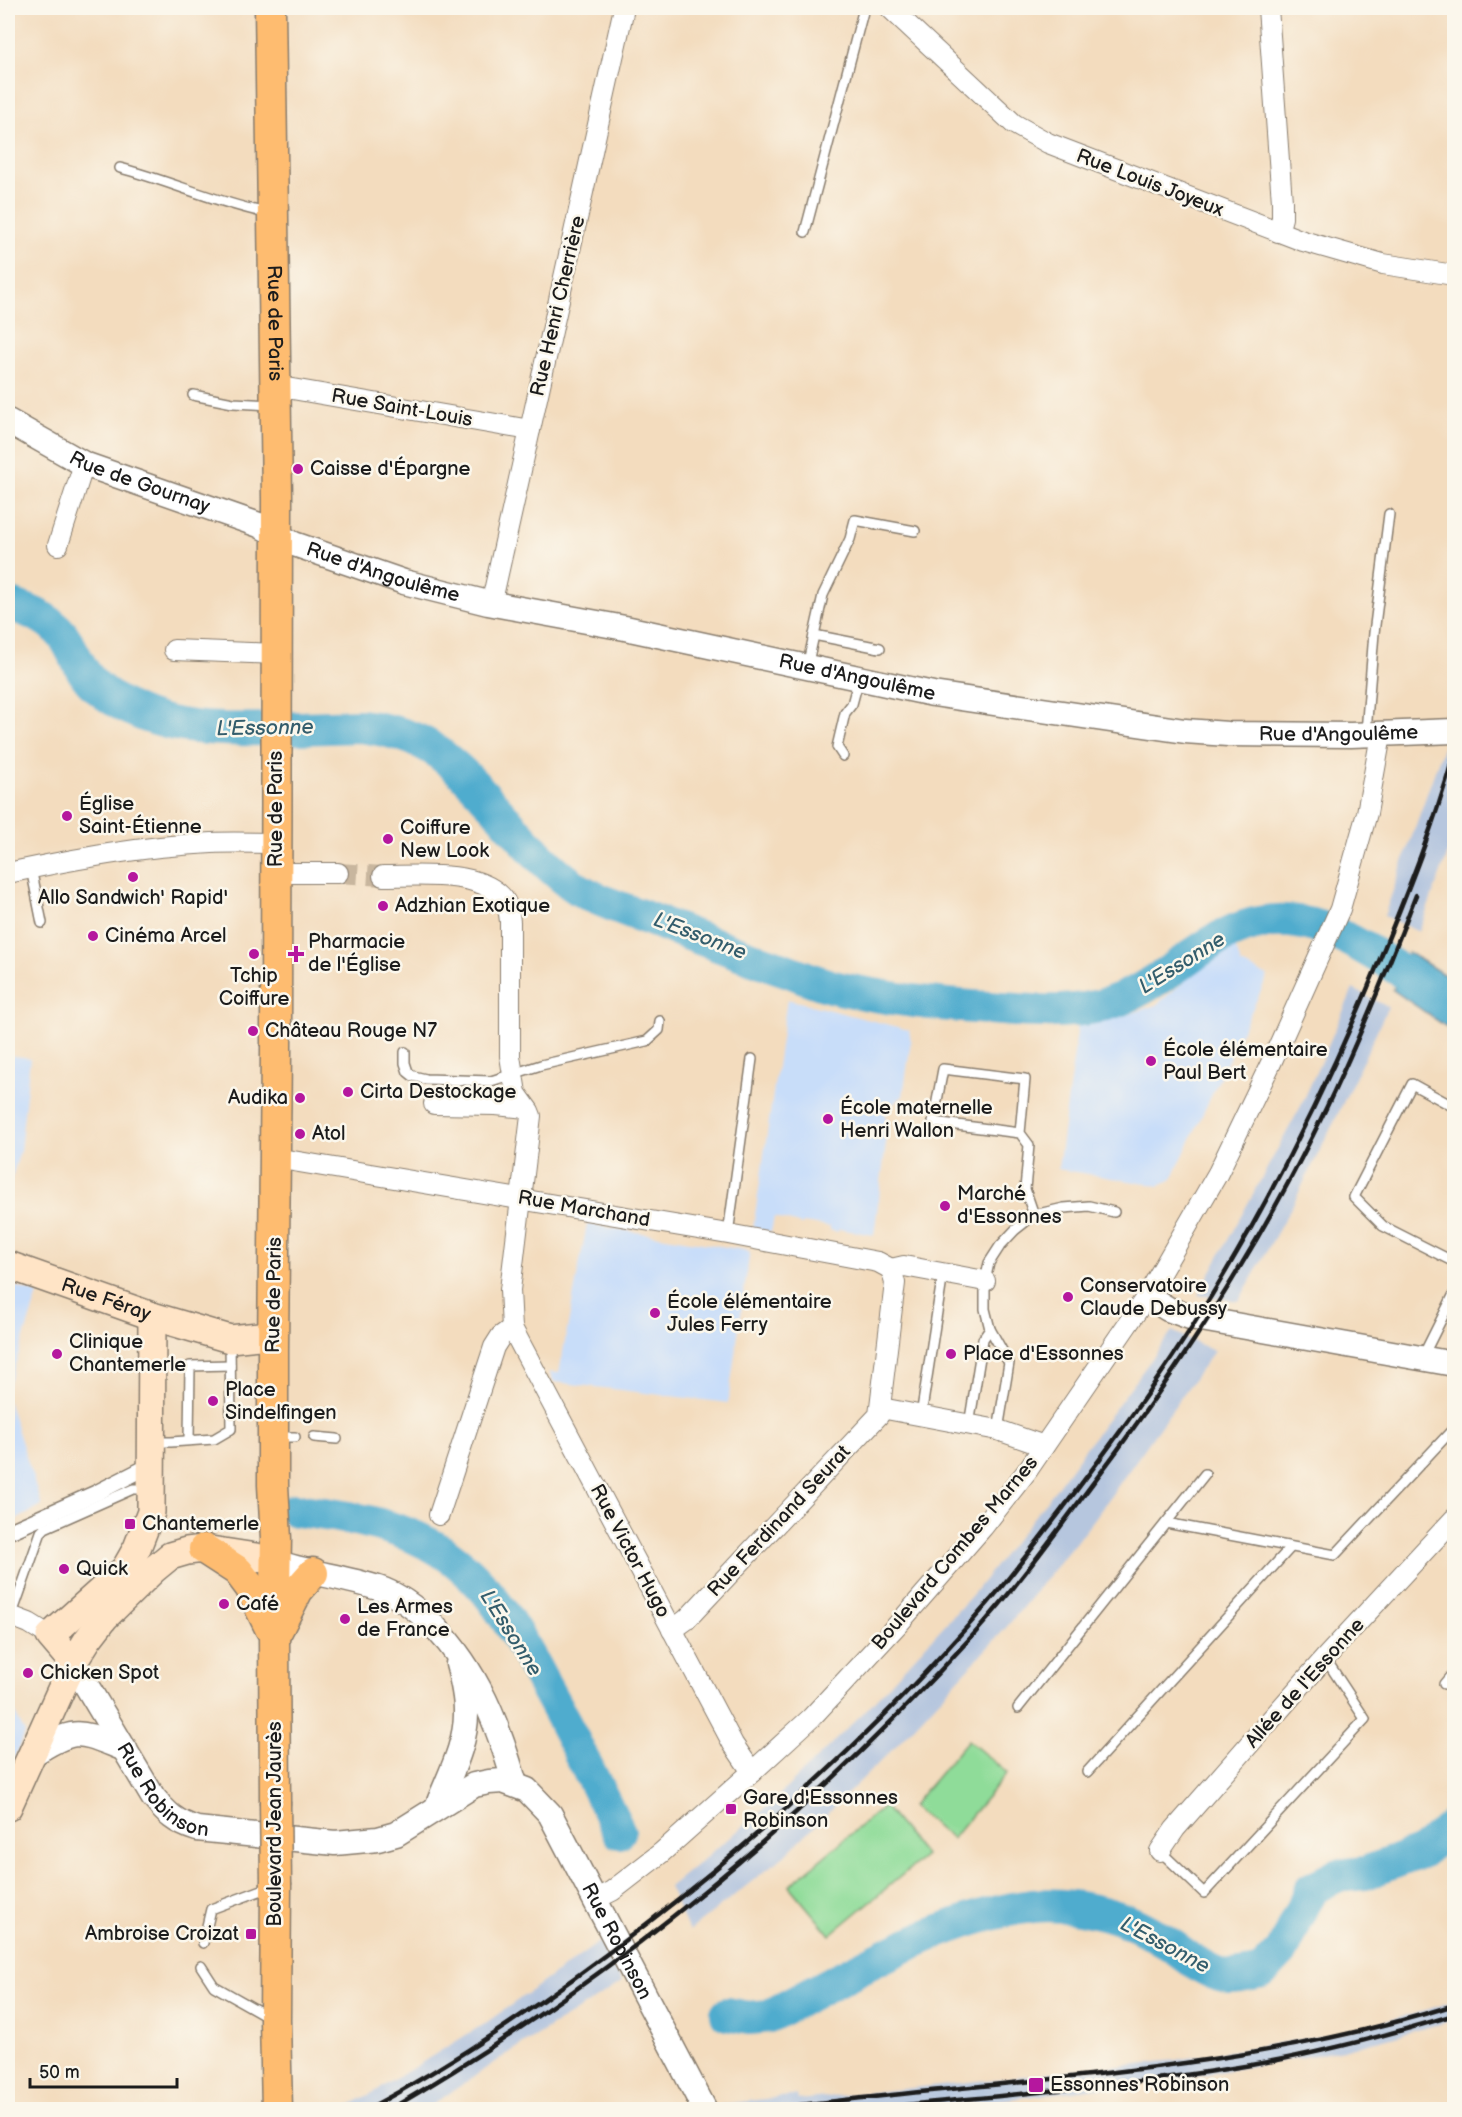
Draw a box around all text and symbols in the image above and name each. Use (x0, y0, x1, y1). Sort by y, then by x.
street label: Rue Louis Joyeux (1073, 144, 1228, 222)
street label: Rue Henri Cherrière (526, 213, 590, 399)
street label: Rue de Paris (262, 265, 287, 381)
street label: Rue Saint-Louis (330, 384, 475, 432)
street label: Rue de Gournay (65, 446, 213, 519)
place label: Caisse d'Épargne (310, 456, 471, 481)
marker: Caisse d'Épargne (291, 462, 305, 476)
street label: Rue d'Angoulême (303, 537, 462, 607)
street label: Rue d'Angoulême (776, 649, 938, 706)
water label: L'Essonne (216, 715, 314, 741)
street label: Rue d'Angoulême (1259, 720, 1419, 747)
street label: Rue de Paris (264, 751, 288, 867)
place label: Église Saint-Étienne (79, 791, 202, 839)
marker: Église Saint-Étienne (60, 809, 74, 823)
place label: Coiffure New Look (400, 816, 489, 863)
marker: Coiffure New Look (381, 832, 395, 846)
marker: Allo Sandwich' Rapid' (126, 870, 140, 884)
place label: Allo Sandwich' Rapid' (38, 886, 228, 910)
place label: Adzhian Exotique (395, 894, 550, 918)
marker: Adzhian Exotique (376, 899, 390, 913)
water label: L'Essonne (650, 907, 750, 965)
place label: Cinéma Arcel (105, 924, 226, 948)
water label: L'Essonne (1134, 927, 1230, 999)
marker: Cinéma Arcel (86, 929, 100, 943)
place label: Pharmacie de l'Église (308, 930, 405, 977)
marker: Tchip Coiffure (247, 947, 261, 961)
marker: Pharmacie de l'Église (289, 947, 303, 961)
place label: Tchip Coiffure (219, 964, 289, 1011)
place label: Château Rouge N7 (265, 1019, 437, 1043)
marker: Château Rouge N7 (246, 1024, 260, 1038)
place label: École élémentaire Paul Bert (1163, 1037, 1328, 1085)
marker: École élémentaire Paul Bert (1144, 1054, 1158, 1068)
place label: Cirta Destockage (360, 1080, 517, 1104)
marker: Cirta Destockage (341, 1085, 355, 1099)
place label: Audika (228, 1086, 288, 1110)
marker: Audika (293, 1091, 307, 1105)
place label: École maternelle Henri Wallon (840, 1095, 993, 1143)
marker: École maternelle Henri Wallon (821, 1112, 835, 1126)
place label: Atol (312, 1122, 346, 1146)
marker: Atol (293, 1127, 307, 1141)
place label: Marché d'Essonnes (957, 1182, 1062, 1229)
street label: Rue Marchand (516, 1186, 652, 1232)
marker: Marché d'Essonnes (938, 1199, 952, 1213)
street label: Rue de Paris (261, 1237, 287, 1353)
street label: Rue Féray (58, 1273, 154, 1327)
place label: Conservatoire Claude Debussy (1080, 1274, 1227, 1321)
place label: École élémentaire Jules Ferry (667, 1289, 832, 1337)
marker: Conservatoire Claude Debussy (1061, 1290, 1075, 1304)
marker: École élémentaire Jules Ferry (648, 1306, 662, 1320)
place label: Clinique Chantemerle (69, 1330, 186, 1377)
place label: Place d'Essonnes (963, 1342, 1124, 1366)
marker: Clinique Chantemerle (50, 1347, 64, 1361)
marker: Place d'Essonnes (944, 1347, 958, 1361)
place label: Place Sindelfingen (225, 1378, 337, 1425)
marker: Place Sindelfingen (206, 1394, 220, 1408)
street label: Rue Ferdinand Seurat (703, 1440, 855, 1602)
street label: Boulevard Combes Marnes (867, 1451, 1043, 1655)
street label: Rue Victor Hugo (585, 1480, 675, 1622)
place label: Chantemerle (142, 1512, 259, 1536)
marker: Chantemerle (123, 1517, 137, 1531)
place label: Quick (76, 1557, 128, 1581)
marker: Quick (57, 1562, 71, 1576)
water label: L'Essonne (475, 1585, 547, 1681)
place label: Café (236, 1592, 279, 1616)
place label: Les Armes de France (357, 1595, 453, 1642)
marker: Café (217, 1597, 231, 1611)
marker: Les Armes de France (338, 1612, 352, 1626)
street label: Allée de l'Essonne (1240, 1613, 1370, 1753)
place label: Chicken Spot (40, 1661, 159, 1685)
marker: Chicken Spot (21, 1666, 35, 1680)
street label: Boulevard Jean Jaurès (263, 1721, 287, 1927)
street label: Rue Robinson (111, 1738, 210, 1842)
place label: Gare d'Essonnes Robinson (743, 1786, 898, 1833)
marker: Gare d'Essonnes Robinson (724, 1802, 738, 1816)
street label: Rue Robinson (576, 1879, 657, 2004)
water label: L'Essonne (1116, 1911, 1214, 1979)
place label: Ambroise Croizat (85, 1922, 239, 1946)
marker: Ambroise Croizat (244, 1927, 258, 1941)
scale bar (30, 2051, 177, 2089)
text: 50 m (39, 2062, 80, 2083)
place label: Essonnes Robinson (1050, 2073, 1229, 2097)
marker: Essonnes Robinson (1027, 2076, 1045, 2094)

